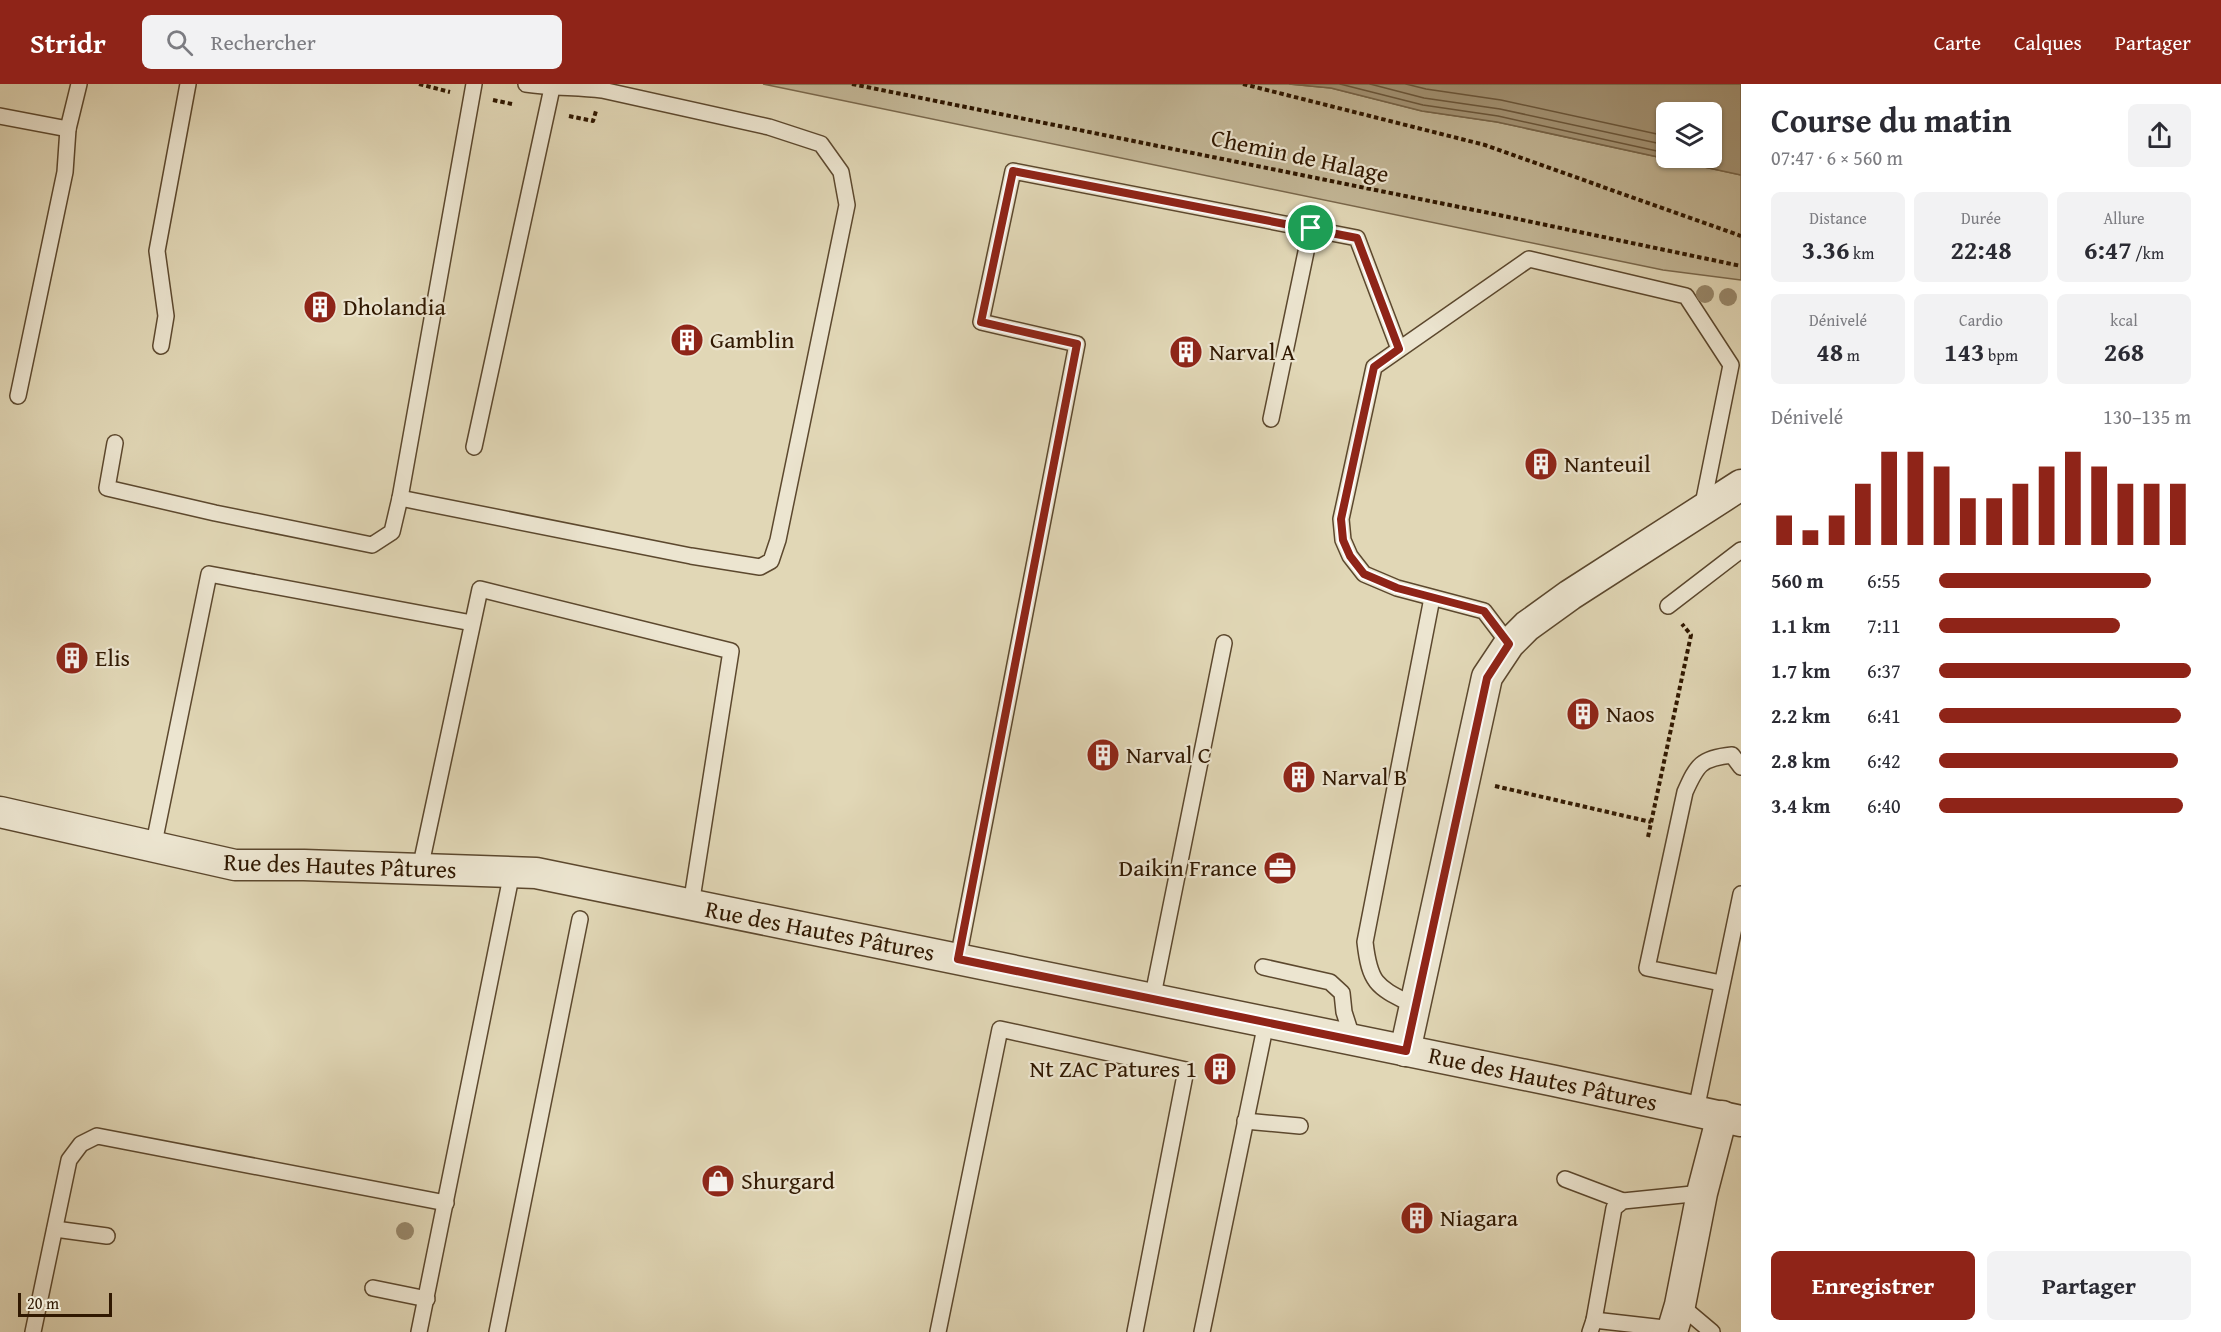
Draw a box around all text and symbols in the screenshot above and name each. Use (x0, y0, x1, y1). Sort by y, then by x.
search box (142, 15, 562, 69)
text: Stridr (30, 22, 106, 63)
icon: search (163, 26, 196, 59)
text: Rechercher (211, 26, 316, 58)
text: Carte (1934, 27, 1981, 58)
text: Calques (2014, 27, 2082, 58)
text: Partager (2115, 27, 2191, 58)
text: Course du matin (1771, 96, 2012, 144)
map controls (1656, 102, 1722, 168)
button: layers (1656, 102, 1722, 168)
button: share (2128, 104, 2191, 167)
street label: Chemin de Halage (1208, 120, 1392, 191)
text: 07:47 · 6 × 560 m (1771, 143, 1903, 172)
pin (1285, 202, 1336, 253)
text: Distance (1809, 206, 1867, 230)
text: Durée (1961, 206, 2001, 230)
text: Allure (2103, 206, 2145, 230)
icon: arrive (1294, 211, 1327, 244)
text: 3.36 (1802, 230, 1850, 269)
text: 22:48 (1950, 230, 2012, 269)
text: 6:47 (2084, 230, 2132, 269)
text: km (1850, 241, 1874, 265)
text: /km (2132, 241, 2164, 265)
building icon: Dholandia (302, 289, 338, 325)
place label: Dholandia (343, 289, 446, 324)
text: Dénivelé (1809, 308, 1867, 332)
text: Cardio (1959, 308, 2003, 332)
text: kcal (2110, 308, 2138, 332)
building icon: Gamblin (669, 322, 705, 358)
place label: Gamblin (710, 322, 795, 357)
text: 48 (1816, 332, 1843, 371)
text: 143 (1944, 332, 1984, 371)
text: 268 (2104, 332, 2144, 371)
building icon: Narval A (1168, 334, 1204, 370)
place label: Narval A (1209, 334, 1296, 369)
text: m (1843, 343, 1860, 367)
text: bpm (1984, 343, 2018, 367)
text: Dénivelé (1771, 402, 1843, 431)
text: 130–135 m (2103, 402, 2191, 431)
building icon: Nanteuil (1523, 446, 1559, 482)
place label: Nanteuil (1564, 446, 1651, 481)
text: 560 m (1771, 566, 1824, 595)
text: 6:55 (1867, 566, 1901, 595)
text: 1.1 km (1771, 611, 1830, 640)
text: 7:11 (1867, 611, 1901, 640)
building icon: Elis (54, 640, 90, 676)
place label: Elis (95, 640, 130, 675)
text: 1.7 km (1771, 656, 1830, 685)
text: 6:37 (1867, 656, 1901, 685)
building icon: Naos (1565, 696, 1601, 732)
place label: Naos (1606, 696, 1655, 731)
text: 2.2 km (1771, 701, 1830, 730)
text: 6:41 (1867, 701, 1901, 730)
building icon: Narval C (1085, 737, 1121, 773)
place label: Narval C (1126, 737, 1211, 772)
text: 2.8 km (1771, 746, 1830, 775)
text: 6:42 (1867, 746, 1901, 775)
building icon: Narval B (1281, 759, 1317, 795)
place label: Narval B (1322, 759, 1407, 794)
text: 3.4 km (1771, 791, 1830, 820)
text: 6:40 (1867, 791, 1901, 820)
street label: Rue des Hautes Pâtures (223, 844, 457, 887)
place label: Daikin France (1119, 850, 1257, 885)
office icon: Daikin France (1262, 850, 1298, 886)
street label: Rue des Hautes Pâtures (702, 891, 938, 970)
street label: Rue des Hautes Pâtures (1425, 1037, 1661, 1120)
place label: Nt ZAC Patures 1 (1029, 1051, 1197, 1086)
building icon: Nt ZAC Patures 1 (1202, 1051, 1238, 1087)
shop icon: Shurgard (700, 1163, 736, 1199)
place label: Shurgard (741, 1163, 835, 1198)
building icon: Niagara (1399, 1200, 1435, 1236)
place label: Niagara (1440, 1200, 1519, 1235)
button: Enregistrer (1771, 1251, 1975, 1320)
button: Partager (1987, 1251, 2191, 1320)
scale bar (18, 1290, 112, 1318)
text: 20 m (27, 1291, 59, 1315)

